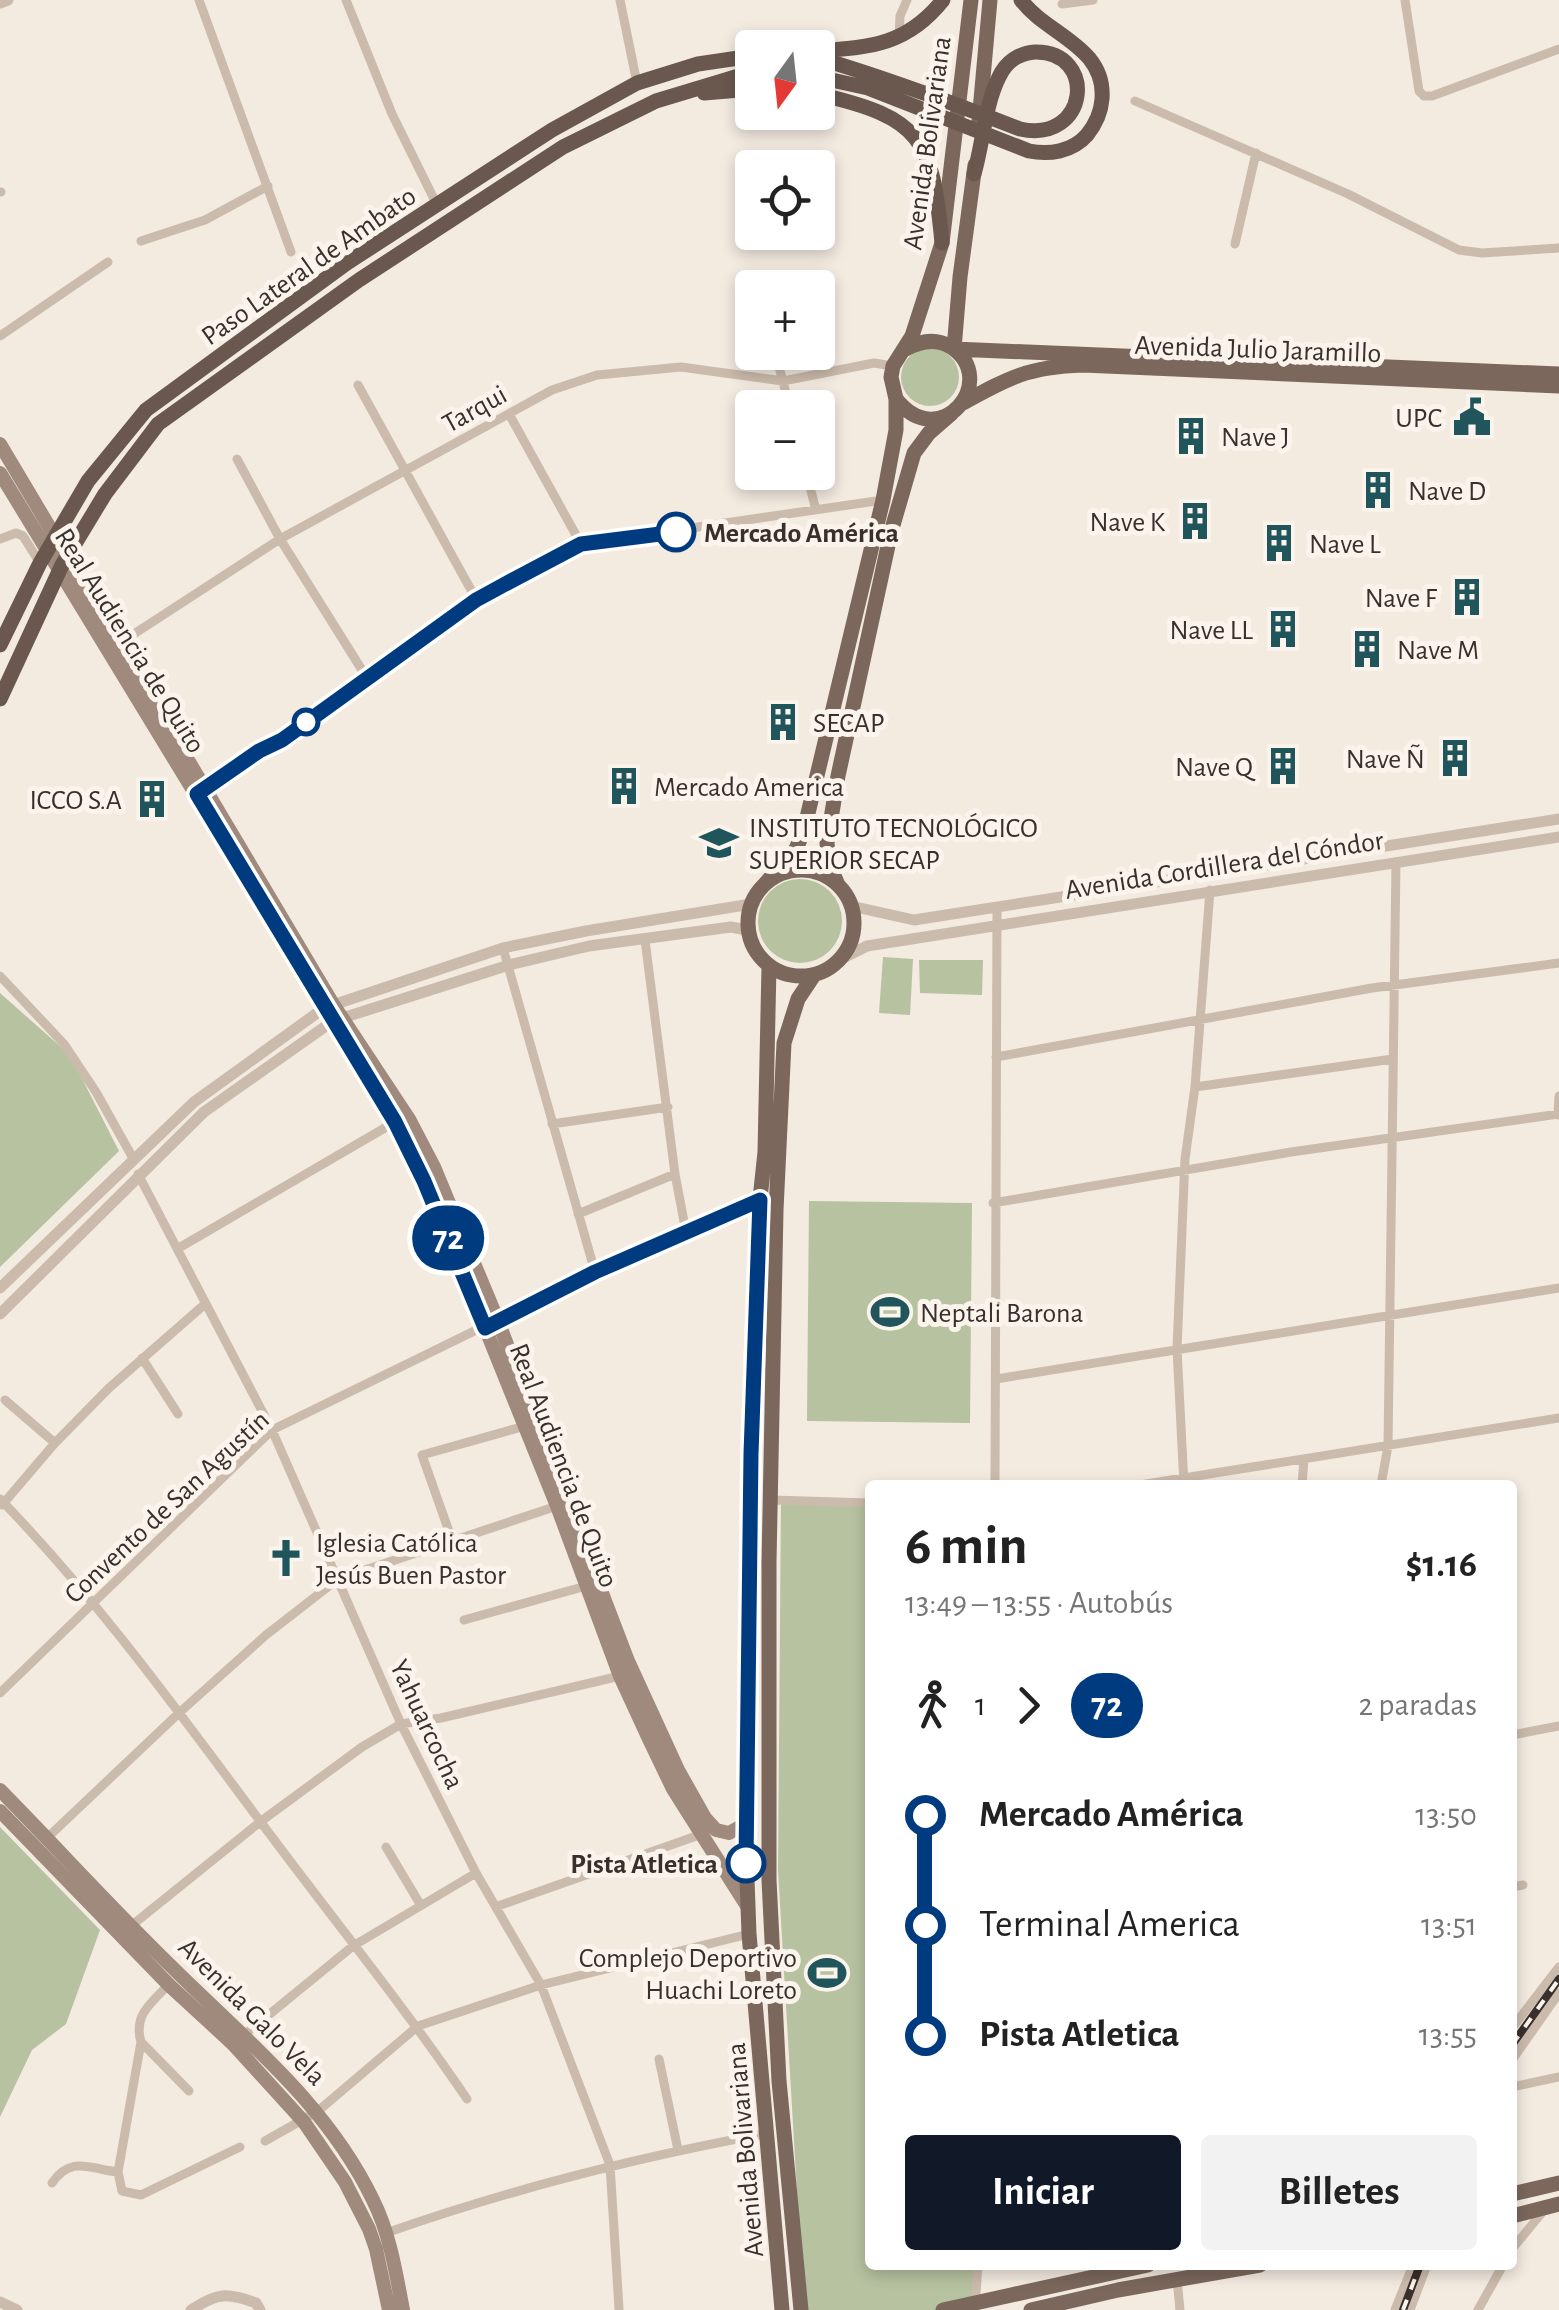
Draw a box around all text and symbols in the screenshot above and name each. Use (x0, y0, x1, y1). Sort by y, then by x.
north arrow (735, 30, 835, 130)
map controls (735, 30, 835, 490)
street label: Avenida Bolivariana (899, 35, 957, 252)
button: locate (735, 150, 835, 250)
street label: Paso Lateral de Ambato (197, 182, 422, 351)
button: + (735, 270, 835, 370)
street label: Avenida Julio Jaramillo (1134, 332, 1382, 368)
street label: Tarqui (438, 381, 512, 439)
button: − (735, 390, 835, 490)
public building icon: UPC (1451, 396, 1493, 438)
place label: UPC (1395, 405, 1442, 433)
building icon: Nave J (1170, 415, 1212, 457)
place label: Nave J (1221, 424, 1290, 452)
building icon: Nave D (1357, 469, 1399, 511)
place label: Nave D (1408, 478, 1486, 506)
building icon: Nave K (1174, 500, 1216, 542)
place label: Nave K (1090, 509, 1166, 537)
marker: Mercado América (657, 513, 695, 551)
place label: Mercado América (704, 520, 899, 548)
building icon: Nave L (1258, 522, 1300, 564)
street label: Real Audiencia de Quito (49, 524, 210, 758)
place label: Nave L (1309, 531, 1381, 559)
building icon: Nave F (1446, 576, 1488, 618)
place label: Nave F (1365, 585, 1438, 613)
building icon: Nave LL (1262, 608, 1304, 650)
place label: Nave LL (1170, 617, 1253, 645)
building icon: Nave M (1346, 628, 1388, 670)
place label: Nave M (1397, 637, 1479, 665)
building icon: SECAP (762, 701, 804, 743)
unlabelled marker (293, 709, 319, 735)
place label: SECAP (813, 710, 885, 738)
building icon: Nave Ñ (1434, 737, 1476, 779)
place label: Nave Ñ (1346, 744, 1425, 774)
building icon: Nave Q (1262, 745, 1304, 787)
place label: Nave Q (1175, 754, 1256, 782)
building icon: Mercado America (603, 765, 645, 807)
place label: Mercado America (654, 774, 844, 802)
building icon: ICCO S.A (131, 778, 173, 820)
place label: ICCO S.A (29, 787, 122, 815)
place label: INSTITUTO TECNOLÓGICO SUPERIOR SECAP (749, 812, 1038, 875)
school or university icon: INSTITUTO TECNOLÓGICO SUPERIOR SECAP (698, 822, 740, 864)
street label: Avenida Cordillera del Cóndor (1063, 827, 1386, 905)
line badge: 72 (403, 1206, 493, 1270)
text: 72 (432, 1221, 464, 1256)
sports icon: Neptali Barona (869, 1291, 911, 1333)
place label: Neptali Barona (920, 1300, 1084, 1328)
street label: Real Audiencia de Quito (504, 1340, 623, 1592)
street label: Convento de San Agustín (60, 1406, 275, 1609)
text: 6 min (905, 1519, 1028, 1574)
place label: Iglesia Católica Jesús Buen Pastor (316, 1530, 506, 1590)
church icon: Iglesia Católica Jesús Buen Pastor (265, 1537, 307, 1579)
text: $1.16 (1405, 1546, 1477, 1584)
text: 13:49 – 13:55 · Autobús (905, 1587, 1173, 1619)
street label: Yahuarcocha (384, 1656, 468, 1794)
icon: walk (905, 1678, 960, 1733)
icon: forward (1001, 1678, 1056, 1733)
text: 72 (1091, 1688, 1123, 1723)
text: 1 (975, 1689, 986, 1721)
text: 2 paradas (1358, 1689, 1477, 1721)
text: Mercado América (979, 1796, 1244, 1834)
text: 13:50 (1415, 1799, 1477, 1831)
marker: Pista Atletica (727, 1844, 765, 1882)
place label: Pista Atletica (570, 1851, 718, 1879)
text: Terminal America (979, 1906, 1240, 1944)
text: 13:51 (1421, 1909, 1477, 1941)
street label: Avenida Galo Vela (173, 1933, 331, 2091)
place label: Complejo Deportivo Huachi Loreto (579, 1945, 797, 2005)
sports icon: Complejo Deportivo Huachi Loreto (806, 1952, 848, 1994)
text: Pista Atletica (979, 2016, 1180, 2054)
text: 13:55 (1419, 2019, 1477, 2051)
street label: Avenida Bolivariana (723, 2041, 769, 2258)
button: Iniciar (905, 2135, 1181, 2250)
button: Billetes (1201, 2135, 1477, 2250)

